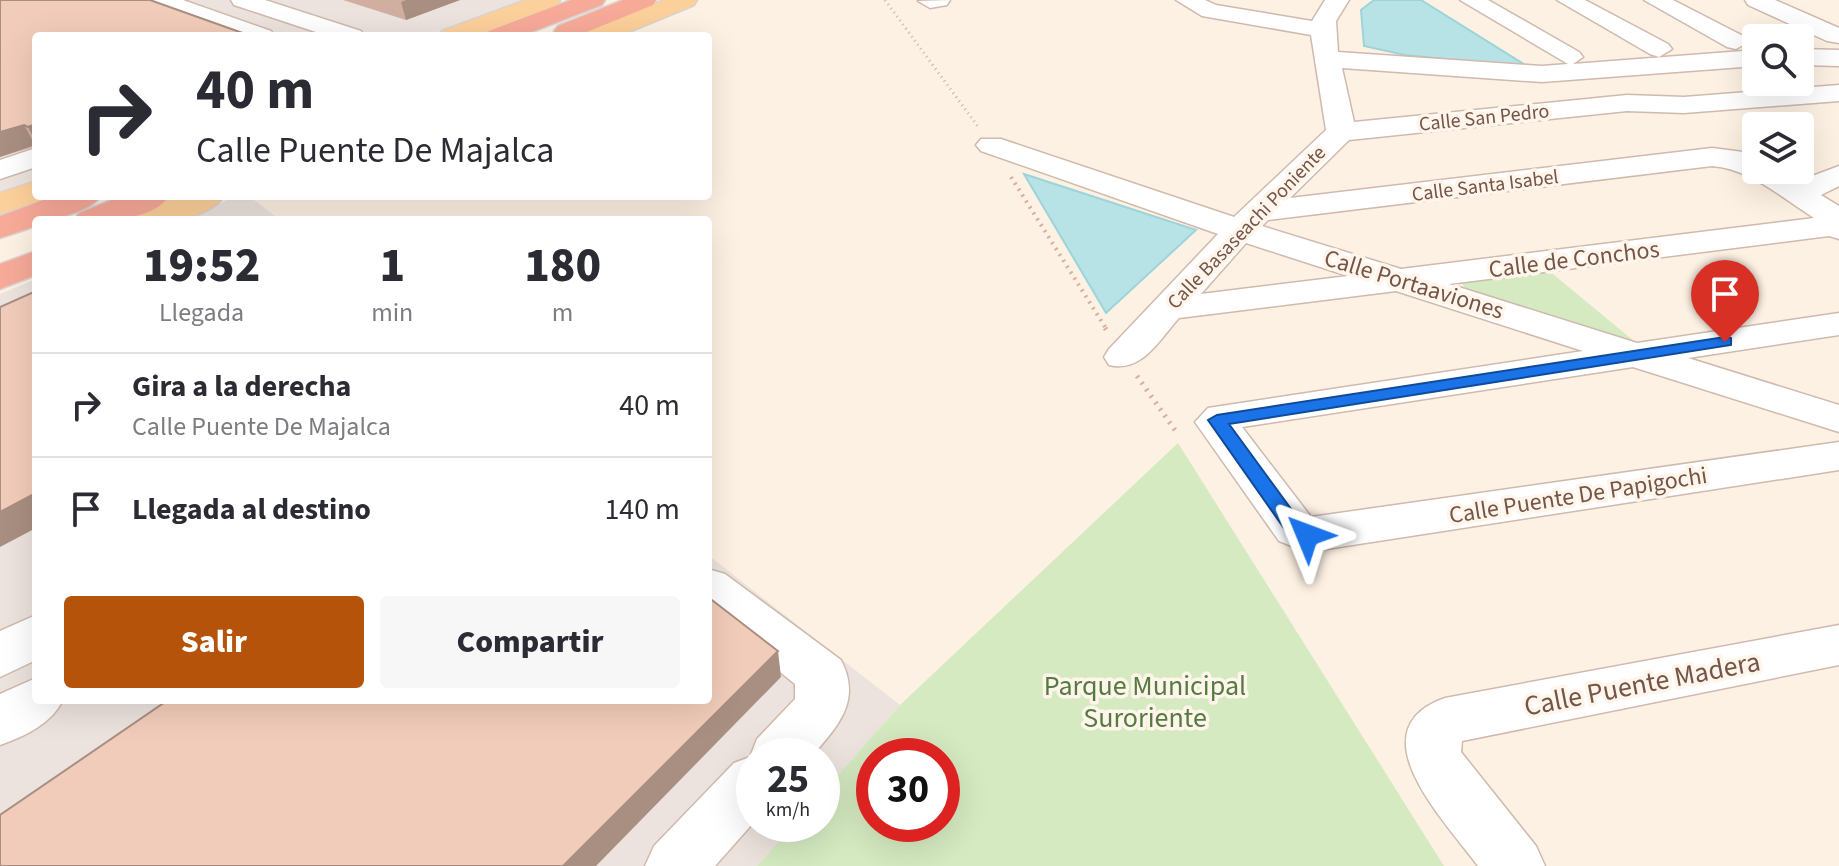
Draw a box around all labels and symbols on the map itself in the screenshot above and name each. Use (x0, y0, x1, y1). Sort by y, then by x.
street label: Calle San Pedro (1418, 97, 1551, 139)
street label: Calle Basaseachi Poniente (1161, 140, 1332, 316)
street label: Calle Santa Isabel (1410, 163, 1560, 209)
street label: Calle de Conchos (1487, 232, 1661, 287)
street label: Calle Portaaviones (1320, 241, 1508, 328)
pin (1691, 260, 1759, 342)
street label: Calle Puente De Papigochi (1446, 458, 1710, 533)
position arrow (1265, 493, 1349, 577)
street label: Calle Puente Madera (1521, 641, 1764, 726)
park label: Parque Municipal Suroriente (1044, 666, 1246, 738)
speed limit sign: 30 (856, 738, 960, 842)

